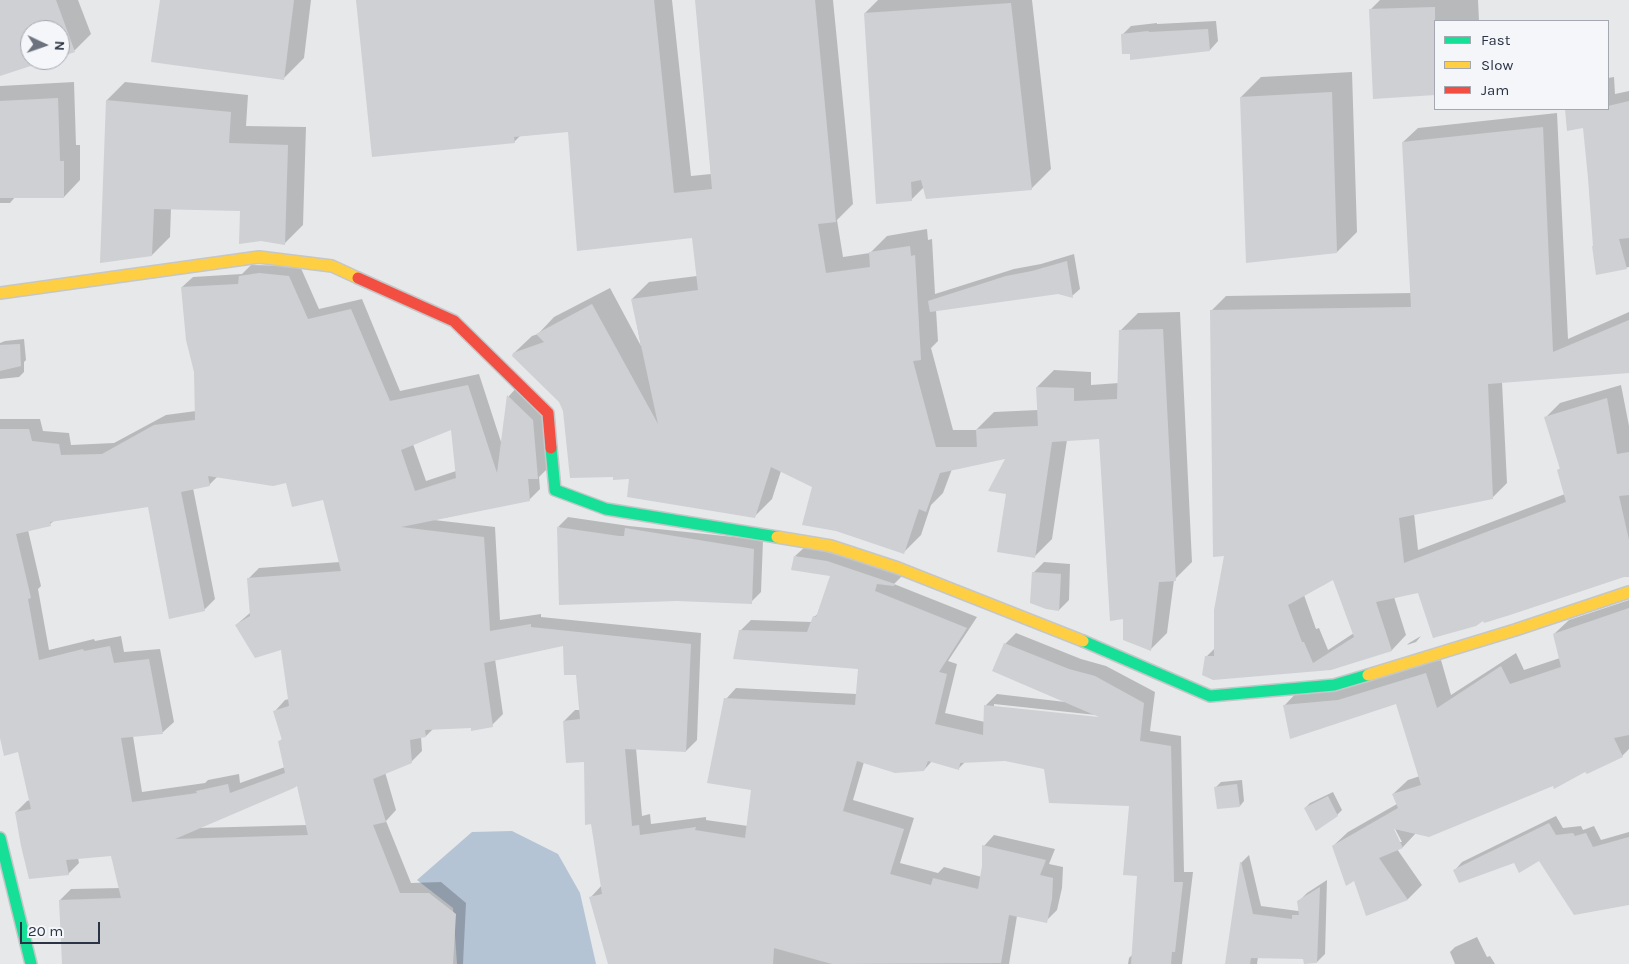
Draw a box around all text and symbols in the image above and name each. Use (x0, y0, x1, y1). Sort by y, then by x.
north arrow (20, 20, 70, 70)
legend (1434, 20, 1609, 110)
text: Fast (1481, 31, 1510, 49)
text: N (51, 40, 68, 51)
text: Slow (1481, 56, 1513, 74)
text: Jam (1481, 81, 1509, 99)
scale bar (22, 912, 102, 944)
text: 20 m (28, 922, 63, 940)

